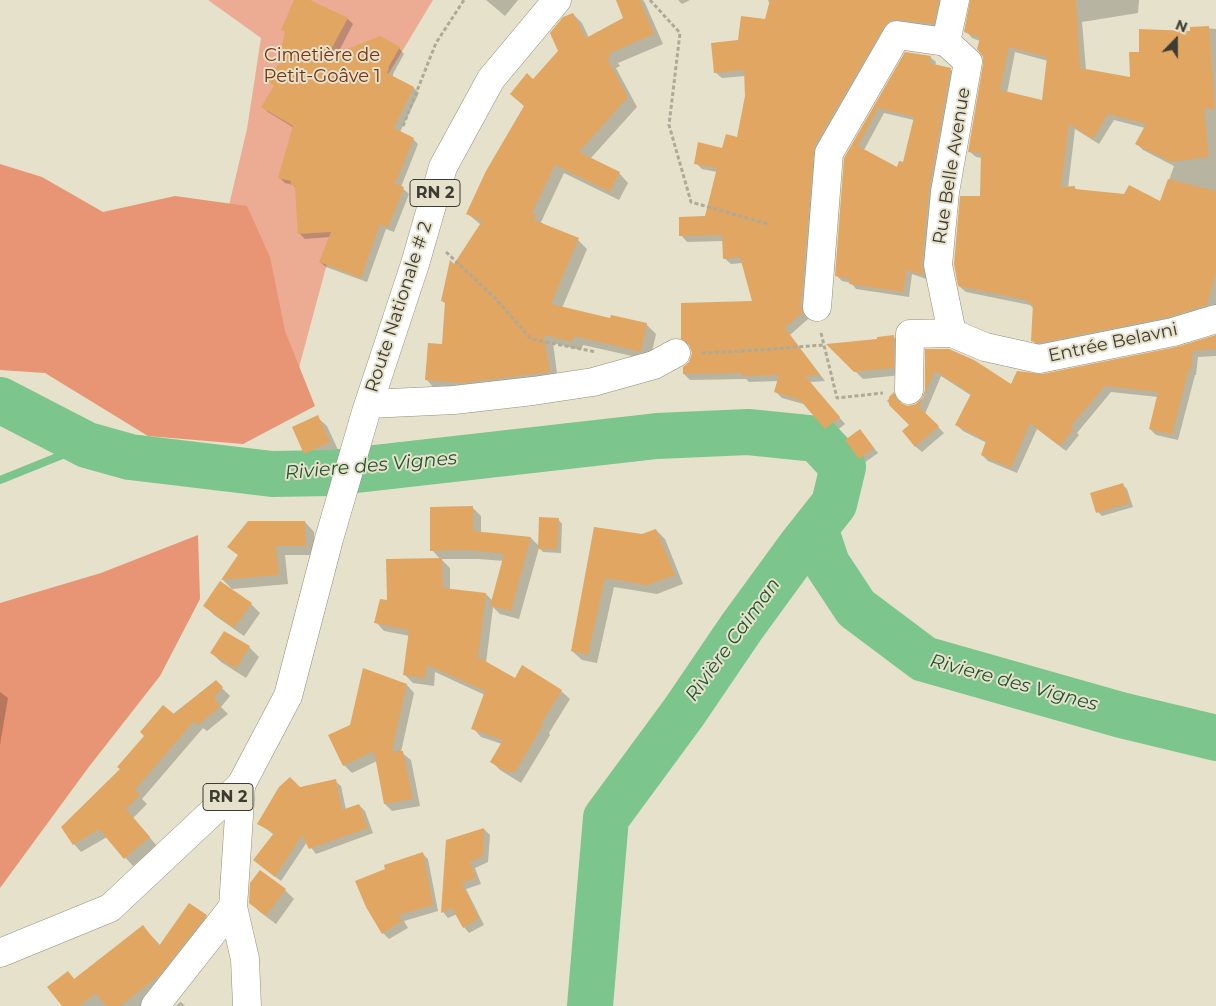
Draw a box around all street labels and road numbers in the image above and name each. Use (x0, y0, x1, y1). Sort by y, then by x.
street label: Rue Belle Avenue (929, 86, 975, 246)
road number: RN 2 (410, 180, 460, 207)
street label: Route Nationale # 2 (361, 219, 437, 395)
street label: Entrée Belavni (1046, 319, 1180, 367)
road number: RN 2 (203, 784, 253, 810)

